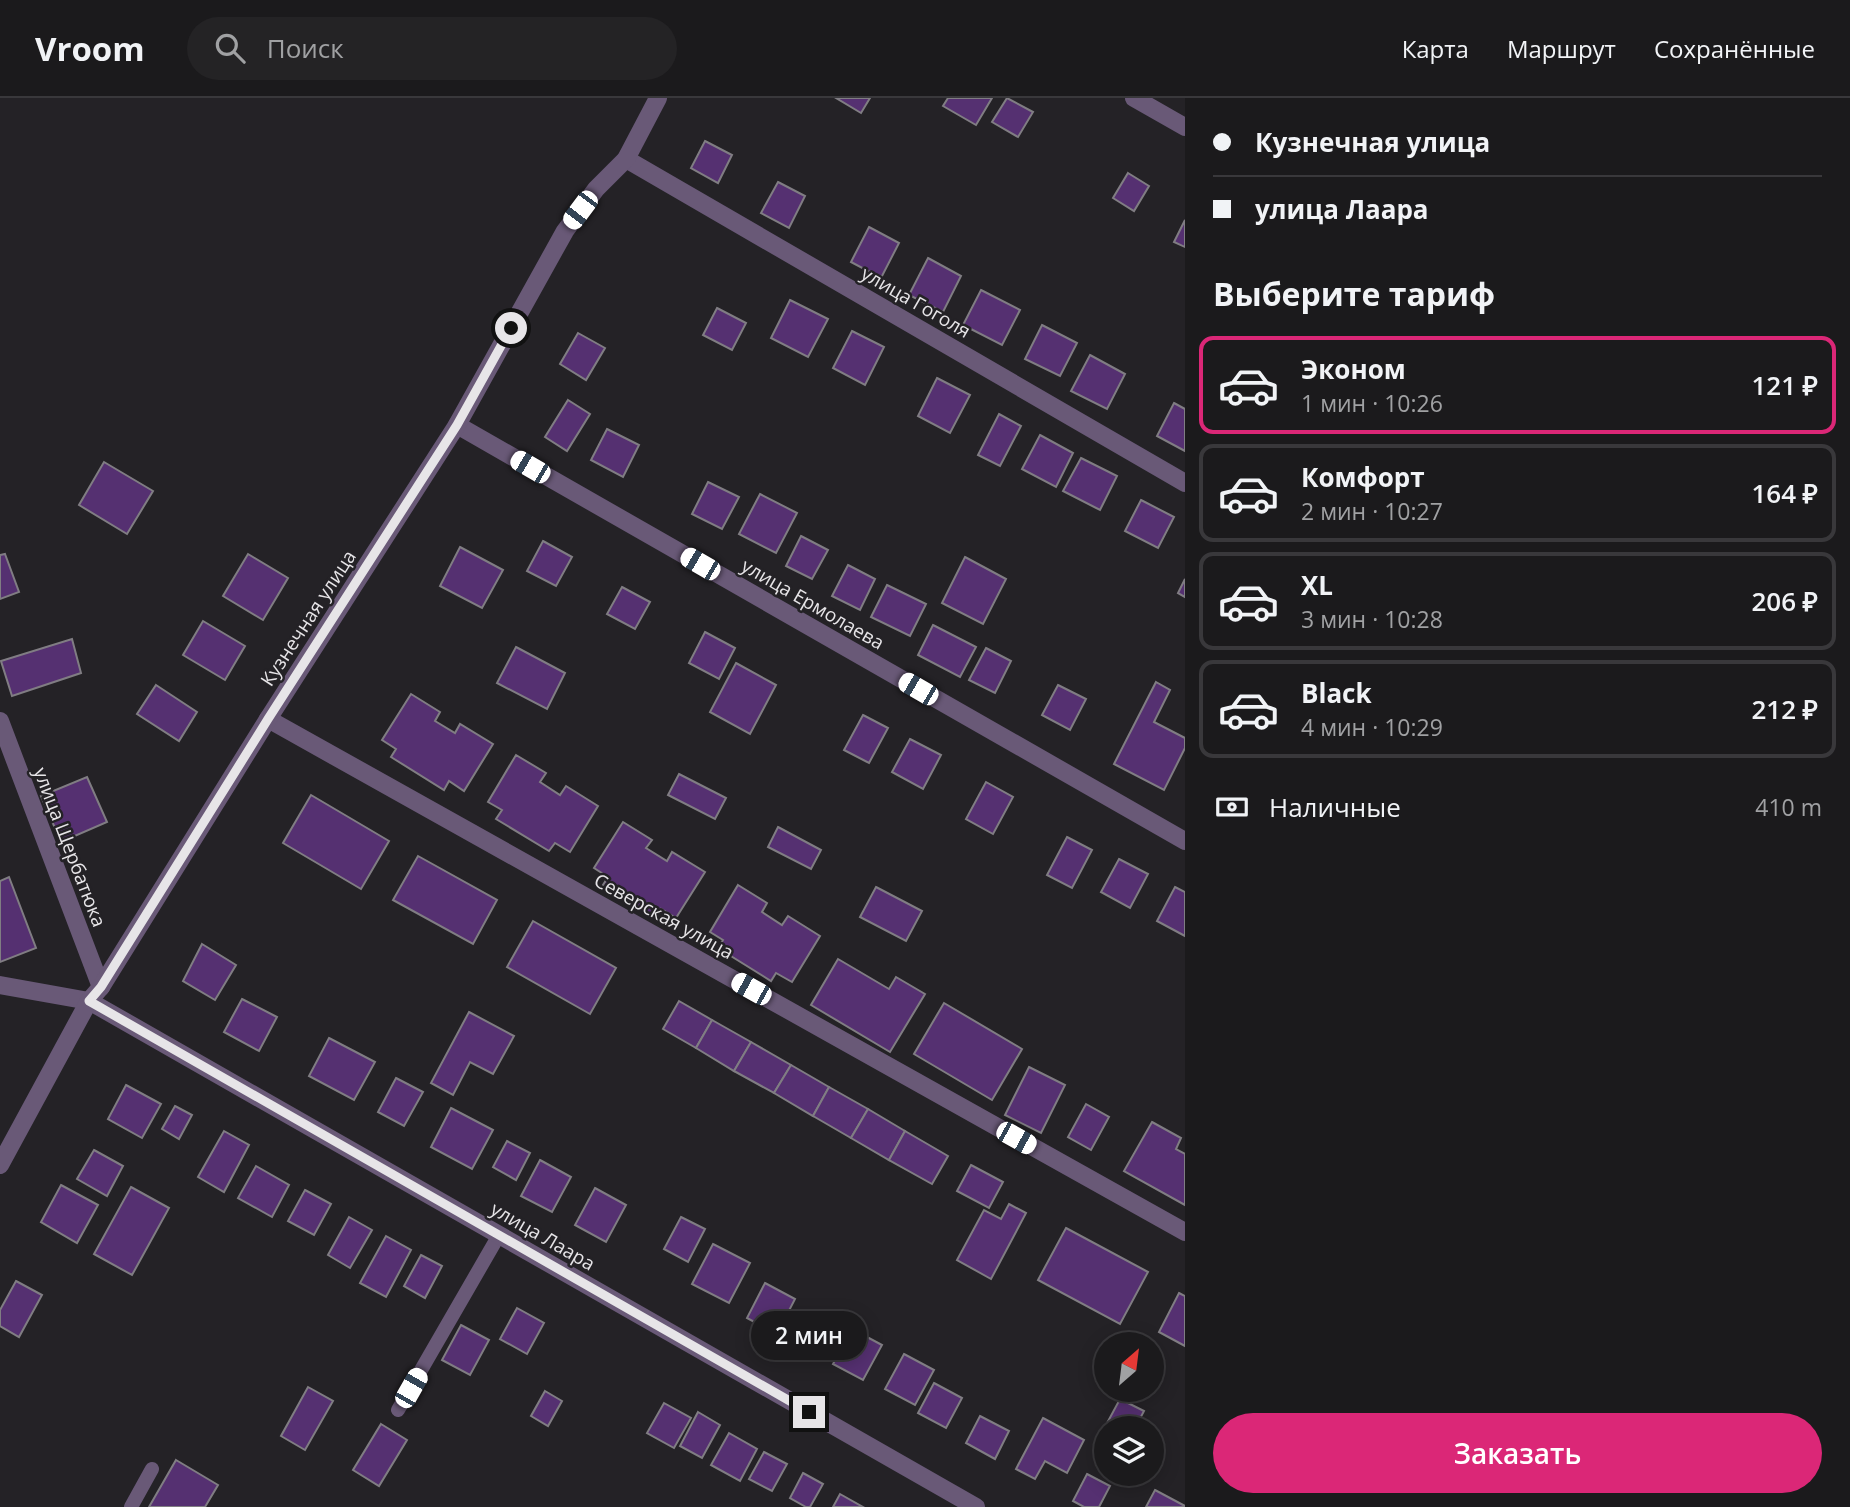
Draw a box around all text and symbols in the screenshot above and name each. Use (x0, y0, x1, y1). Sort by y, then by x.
search box (187, 17, 677, 80)
text: Vroom (35, 26, 145, 71)
icon: search (211, 29, 249, 67)
text: Поиск (267, 30, 344, 66)
text: Карта (1402, 32, 1469, 65)
text: Маршрут (1507, 32, 1616, 65)
text: Сохранённые (1654, 32, 1815, 65)
text: Кузнечная улица (1255, 124, 1490, 160)
car (559, 187, 602, 233)
text: улица Лаара (1255, 191, 1429, 227)
street label: улица Гоголя (857, 260, 975, 344)
text: Выберите тариф (1213, 272, 1495, 315)
route start (495, 312, 527, 344)
text: Эконом (1301, 351, 1406, 387)
icon: car (1217, 354, 1280, 417)
text: 121 ₽ (1752, 367, 1818, 403)
text: 1 мин · 10:26 (1301, 387, 1443, 419)
car (507, 447, 554, 487)
text: Комфорт (1301, 459, 1425, 495)
icon: car (1217, 462, 1280, 525)
text: 164 ₽ (1752, 475, 1818, 511)
text: 2 мин · 10:27 (1301, 495, 1443, 527)
car (677, 544, 724, 584)
street label: Кузнечная улица (254, 545, 362, 691)
street label: улица Ермолаева (737, 552, 889, 656)
text: XL (1301, 567, 1333, 603)
icon: car (1217, 570, 1280, 633)
text: 206 ₽ (1752, 583, 1818, 619)
text: 3 мин · 10:28 (1301, 603, 1443, 635)
car (895, 669, 942, 709)
text: Black (1301, 675, 1372, 711)
icon: car (1217, 678, 1280, 741)
text: 212 ₽ (1752, 691, 1818, 727)
text: 4 мин · 10:29 (1301, 711, 1443, 743)
street label: улица Щербатюка (28, 764, 112, 930)
icon: cash (1213, 788, 1251, 826)
text: Наличные (1269, 789, 1401, 825)
text: 410 m (1755, 791, 1822, 823)
street label: Северская улица (590, 867, 738, 965)
car (728, 970, 775, 1008)
car (993, 1119, 1040, 1157)
street label: улица Лаара (486, 1196, 600, 1276)
callout: 2 мин (751, 1310, 867, 1360)
text: 2 мин (775, 1319, 843, 1351)
north arrow (1094, 1332, 1164, 1402)
map controls (1094, 1332, 1164, 1486)
car (392, 1365, 431, 1411)
route end (793, 1396, 825, 1428)
button: Заказать (1213, 1413, 1822, 1493)
button: layers (1094, 1416, 1164, 1486)

